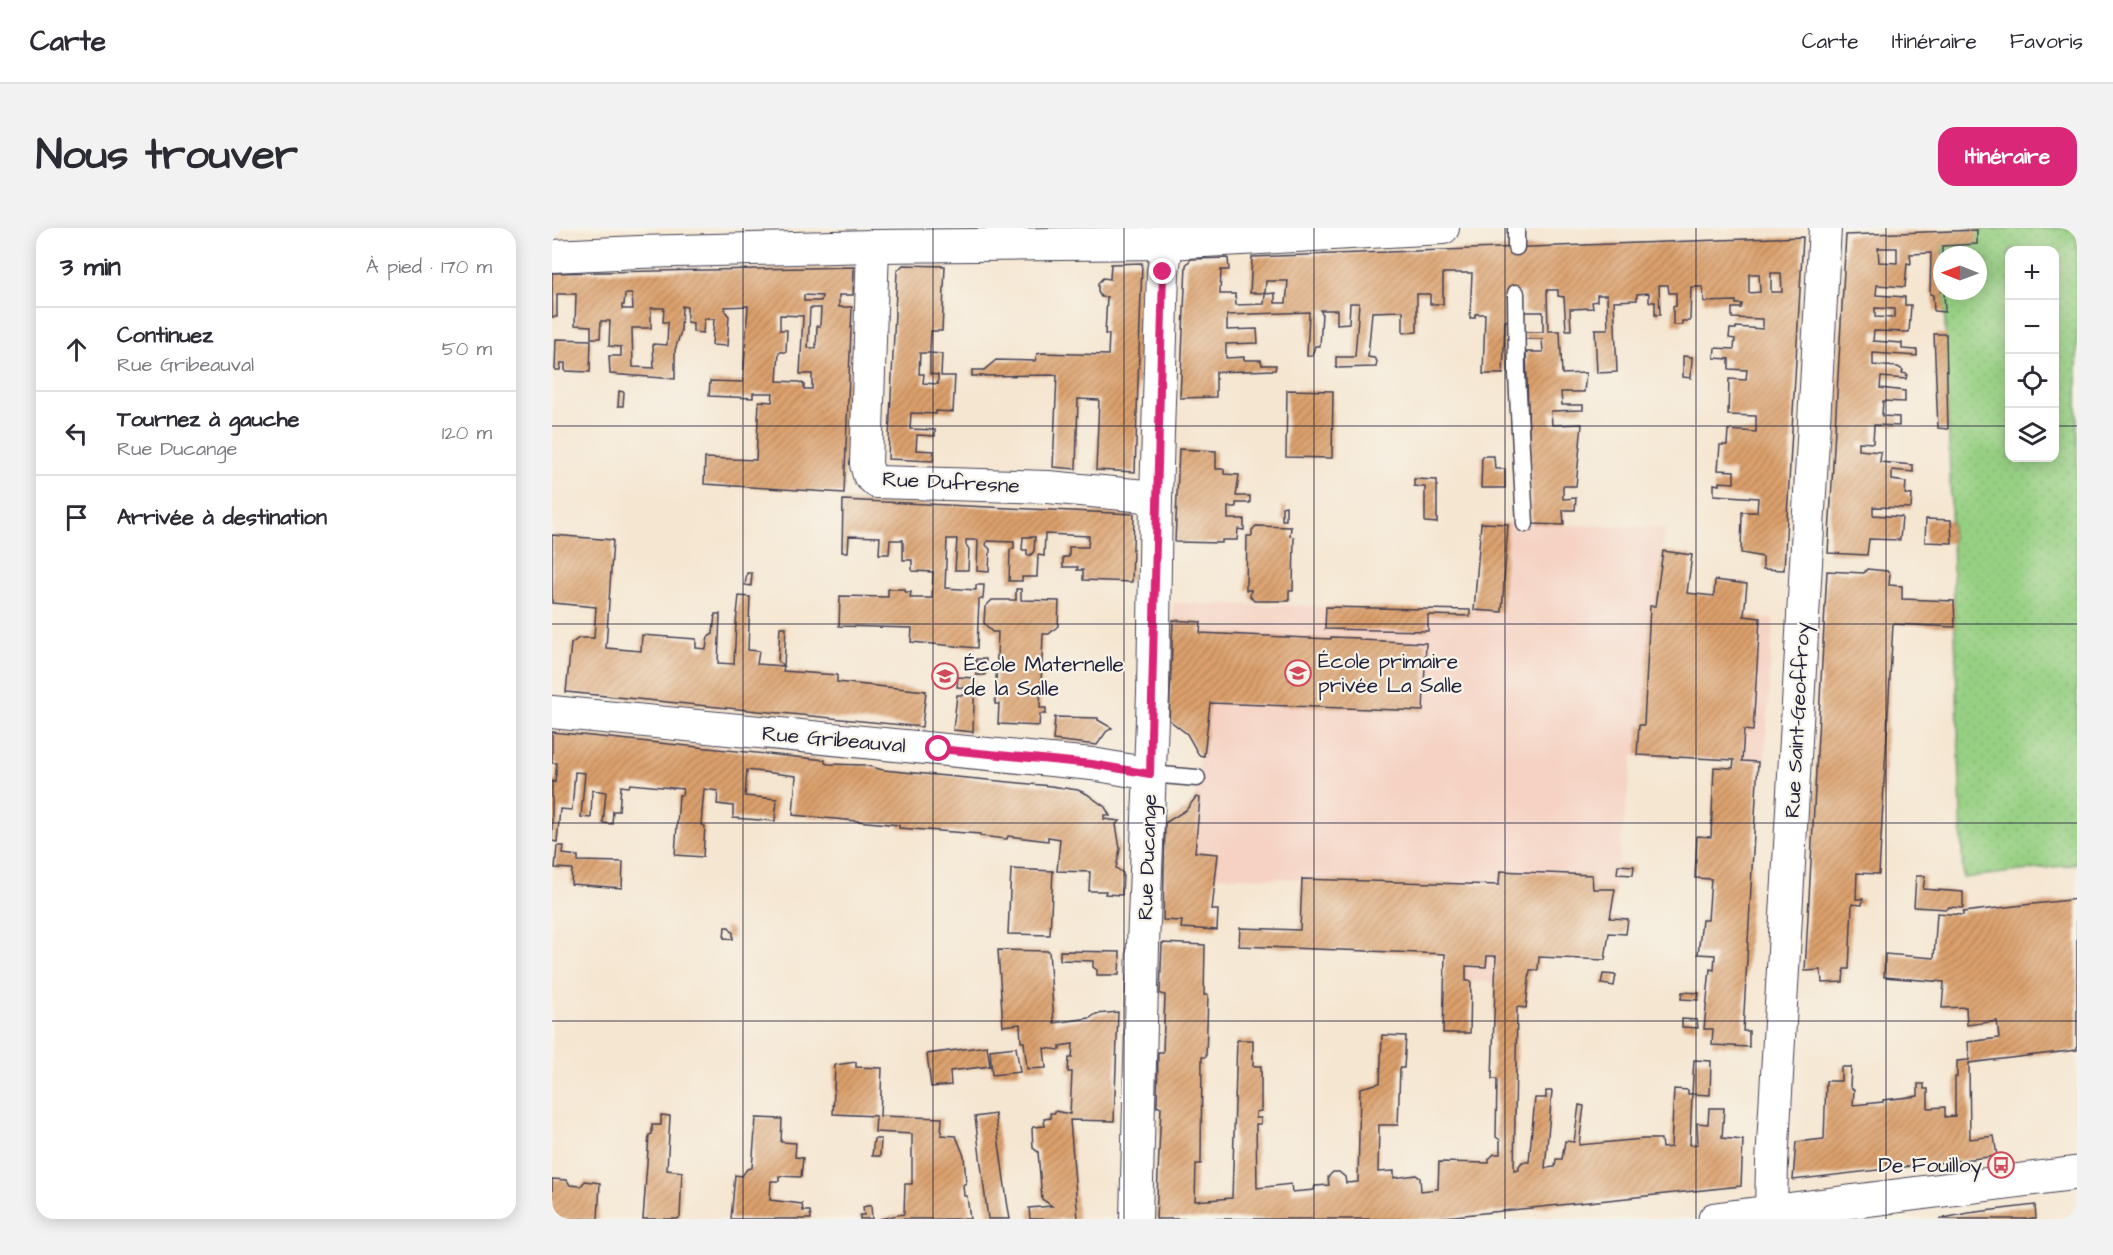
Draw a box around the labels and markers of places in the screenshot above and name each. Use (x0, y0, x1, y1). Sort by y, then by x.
place label: École primaire privée La Salle (1318, 647, 1462, 701)
place label: École Maternelle de la Salle (964, 650, 1124, 703)
school or university icon: École primaire privée La Salle (1283, 658, 1313, 688)
school or university icon: École Maternelle de la Salle (930, 661, 960, 691)
bus stop icon: De Fouilloy (1986, 1150, 2016, 1180)
place label: De Fouilloy (1878, 1151, 1982, 1182)

